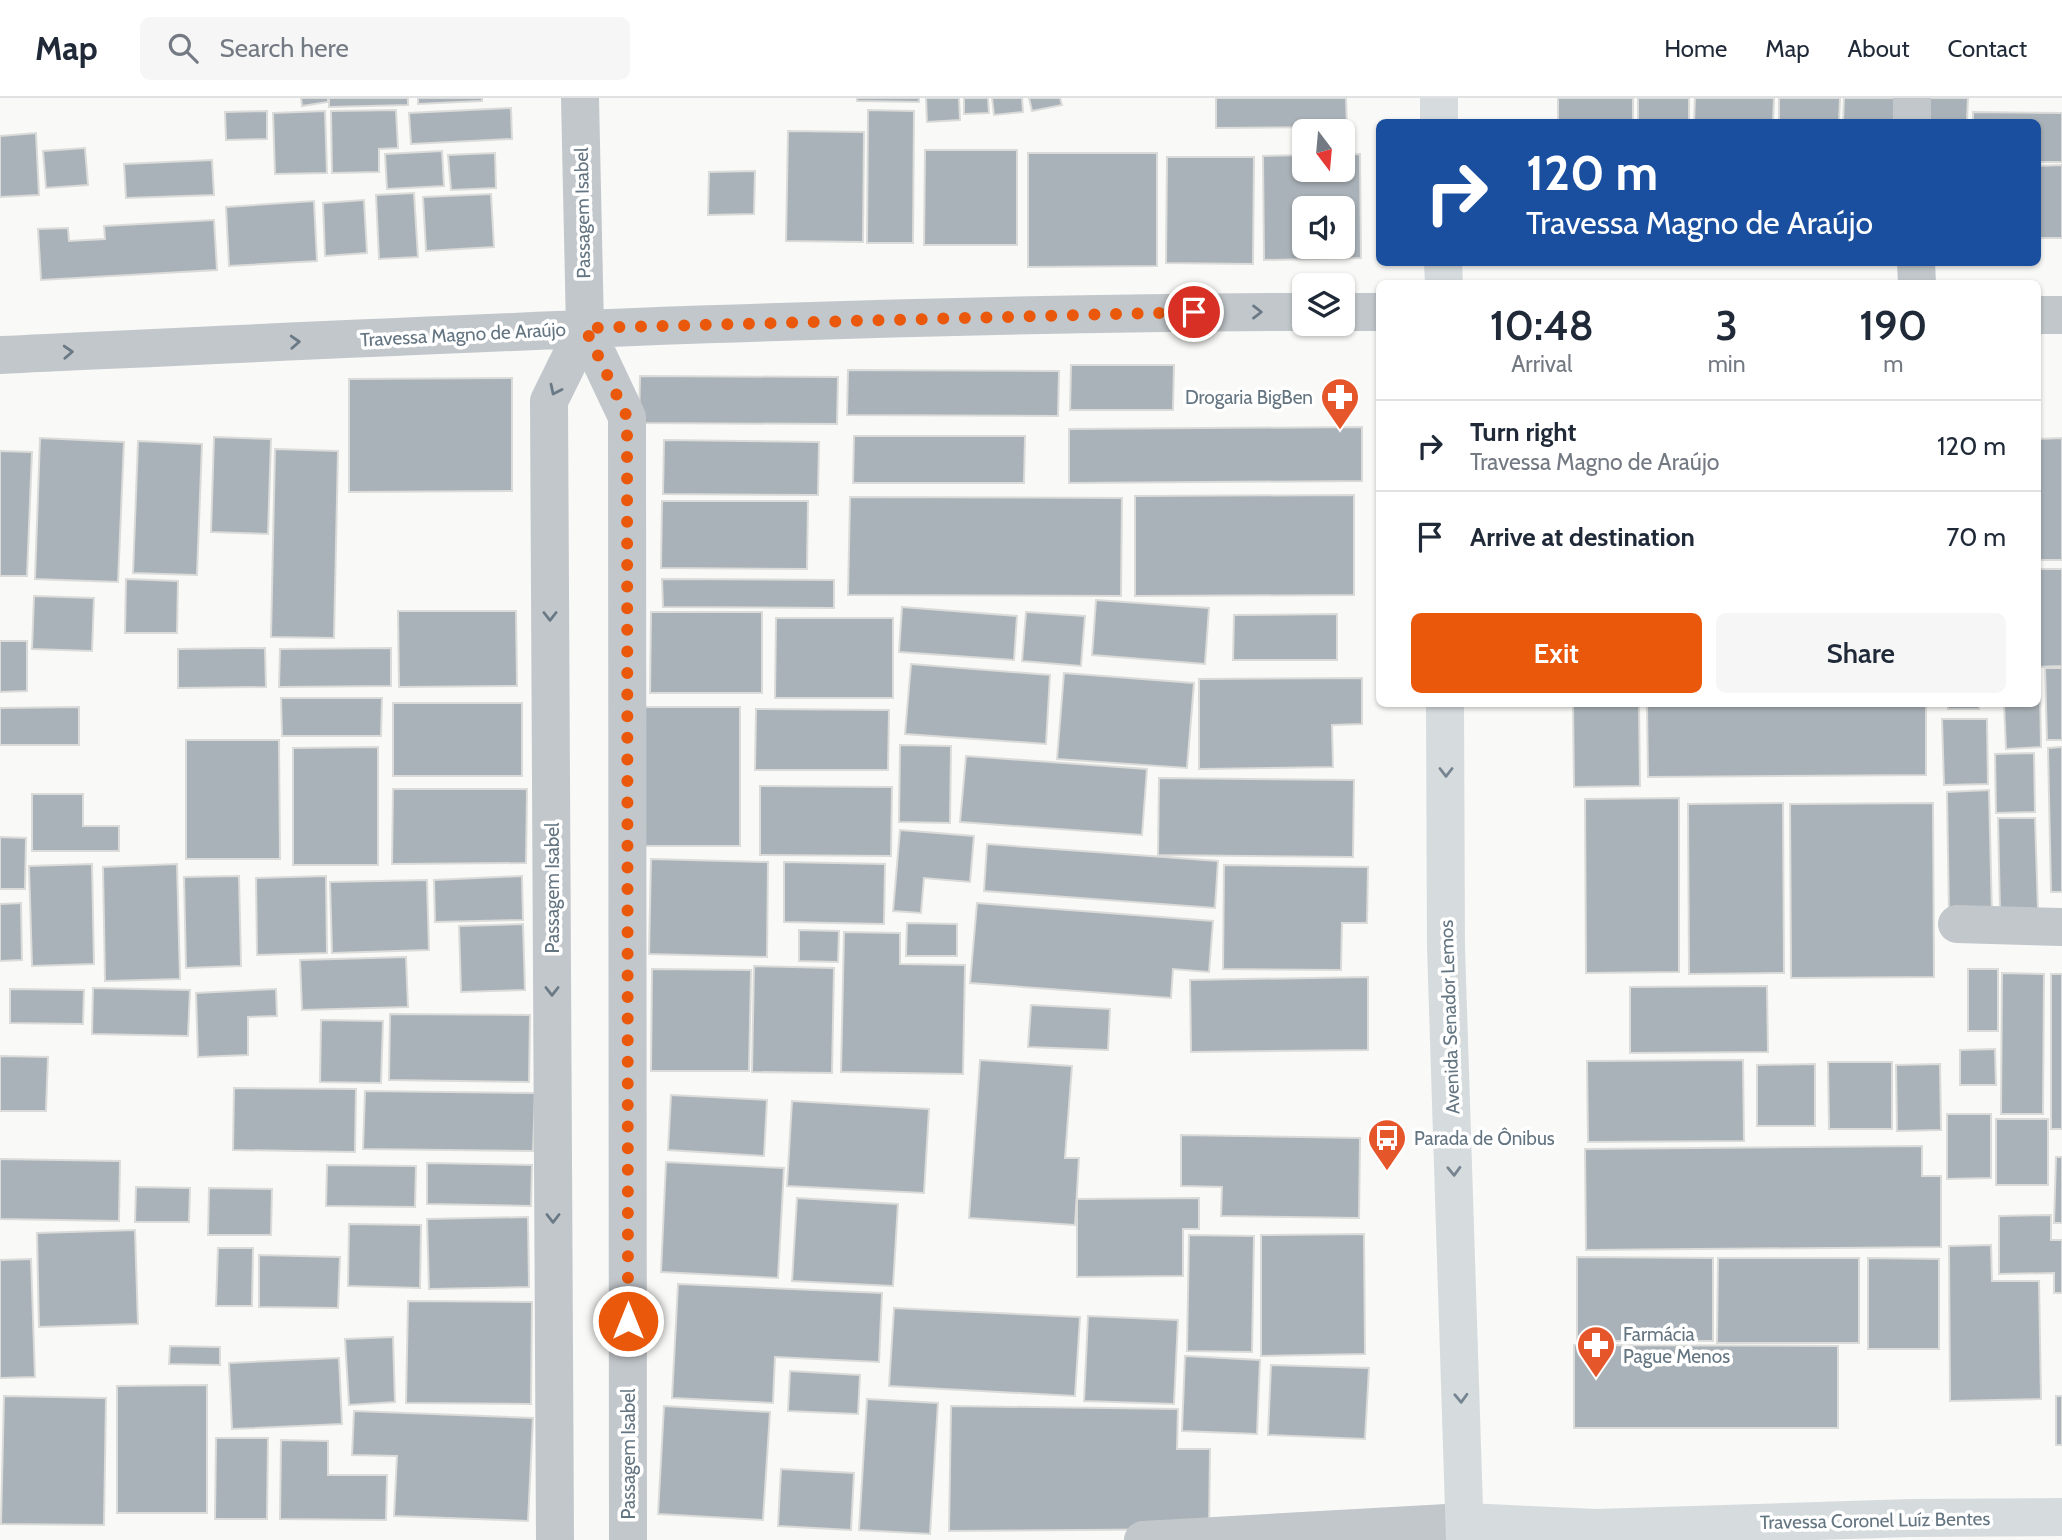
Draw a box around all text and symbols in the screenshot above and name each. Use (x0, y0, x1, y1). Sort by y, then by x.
search box (140, 17, 630, 80)
text: Map (35, 28, 98, 68)
icon: search (164, 29, 202, 67)
text: Search here (220, 32, 349, 64)
text: Home (1664, 34, 1727, 63)
text: Map (1765, 34, 1810, 63)
text: About (1848, 34, 1910, 63)
text: Contact (1948, 34, 2027, 63)
north arrow (1292, 119, 1354, 182)
map controls (1292, 119, 1355, 336)
text: 120 m (1526, 143, 1658, 202)
street label: Passagem Isabel (570, 147, 595, 279)
icon: right (1411, 147, 1502, 238)
button: sound (1292, 196, 1355, 259)
text: Travessa Magno de Araújo (1526, 203, 1873, 242)
button: layers (1292, 273, 1355, 336)
pin (1164, 282, 1224, 342)
icon: arrive (1175, 293, 1213, 331)
text: 10:48 (1490, 299, 1594, 351)
text: 3 (1715, 299, 1738, 351)
text: 190 (1859, 299, 1927, 351)
one-way arrow (1253, 304, 1263, 320)
street label: Travessa Magno de Araújo (360, 318, 567, 351)
one-way arrow (290, 334, 301, 349)
one-way arrow (63, 345, 74, 360)
text: Arrival (1511, 350, 1572, 378)
text: min (1708, 350, 1746, 378)
text: m (1883, 350, 1903, 378)
pharmacy icon: Drogaria BigBen (1319, 376, 1361, 431)
one-way arrow (549, 383, 563, 395)
place label: Drogaria BigBen (1185, 386, 1313, 409)
text: Turn right (1470, 416, 1576, 448)
icon: right (1411, 427, 1449, 465)
text: 120 m (1937, 430, 2006, 462)
text: Travessa Magno de Araújo (1470, 448, 1719, 476)
icon: arrive (1411, 518, 1449, 556)
text: Arrive at destination (1470, 521, 1695, 553)
text: 70 m (1946, 521, 2006, 553)
one-way arrow (542, 611, 558, 622)
button: Exit (1411, 613, 1702, 693)
button: Share (1716, 613, 2006, 693)
one-way arrow (1438, 767, 1454, 777)
street label: Passagem Isabel (541, 822, 564, 954)
street label: Avenida Senador Lemos (1435, 919, 1464, 1115)
one-way arrow (544, 986, 560, 996)
bus stop icon: Parada de Ônibus (1366, 1117, 1408, 1172)
place label: Parada de Ônibus (1414, 1127, 1555, 1150)
one-way arrow (1446, 1165, 1461, 1176)
one-way arrow (545, 1213, 561, 1224)
position arrow (591, 1284, 665, 1358)
place label: Farmácia Pague Menos (1623, 1323, 1730, 1368)
pharmacy icon: Farmácia Pague Menos (1575, 1324, 1617, 1379)
street label: Passagem Isabel (617, 1388, 640, 1520)
one-way arrow (1453, 1393, 1469, 1404)
street label: Travessa Coronel Luíz Bentes (1760, 1507, 1991, 1534)

